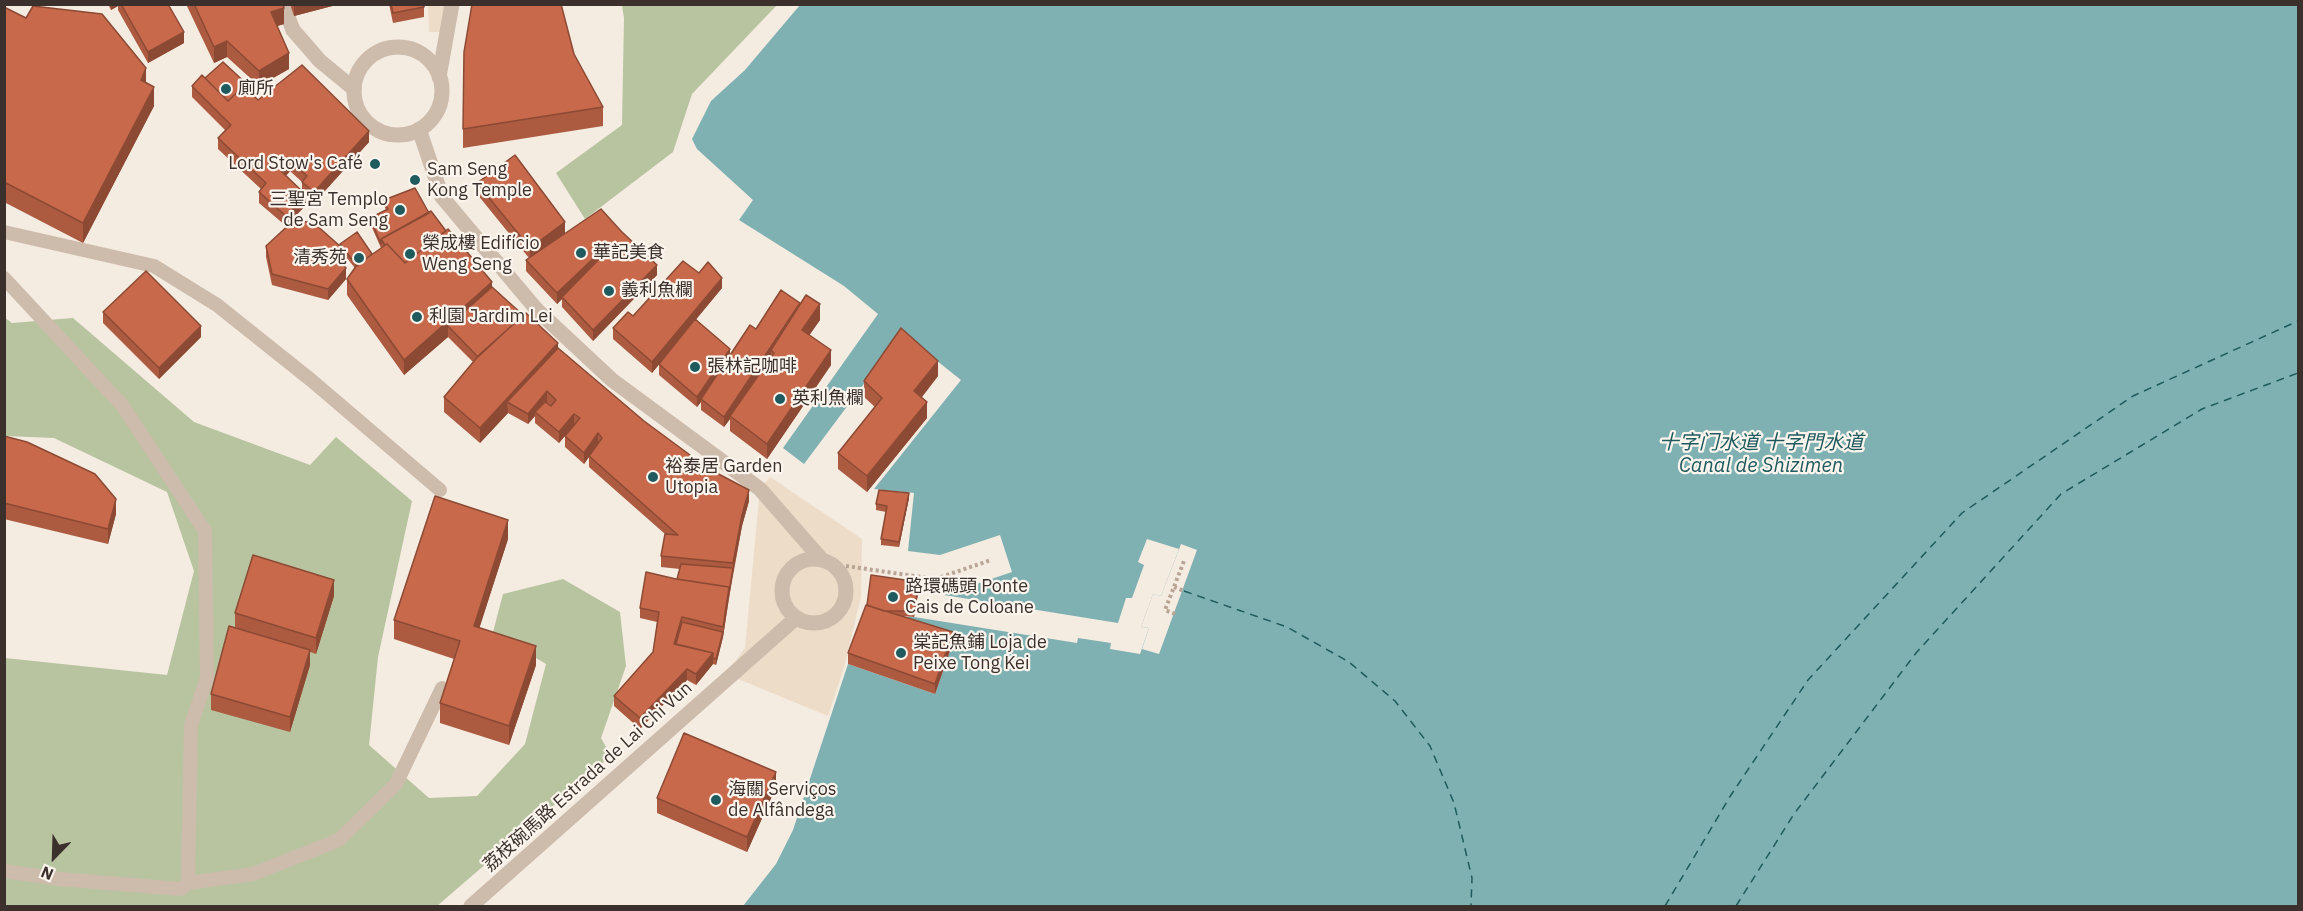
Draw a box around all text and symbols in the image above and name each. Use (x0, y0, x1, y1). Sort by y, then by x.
place label: 廁所 (238, 78, 274, 100)
marker: 廁所 (219, 82, 233, 96)
place label: Lord Stow's Café (228, 153, 363, 175)
marker: Lord Stow's Café (368, 157, 382, 171)
place label: Sam Seng Kong Temple (427, 159, 532, 201)
marker: Sam Seng Kong Temple (408, 173, 422, 187)
place label: 三聖宮 Templo de Sam Seng (270, 189, 388, 232)
marker: 三聖宮 Templo de Sam Seng (393, 203, 407, 217)
place label: 榮成樓 Edifício Weng Seng (422, 233, 539, 276)
place label: 華記美食 (593, 242, 665, 264)
marker: 華記美食 (574, 246, 588, 260)
place label: 清秀苑 (293, 247, 347, 269)
marker: 榮成樓 Edifício Weng Seng (403, 247, 417, 261)
marker: 清秀苑 (352, 251, 366, 265)
place label: 義利魚欄 (621, 280, 693, 302)
marker: 義利魚欄 (602, 284, 616, 298)
place label: 利園 Jardim Lei (429, 306, 553, 328)
marker: 利園 Jardim Lei (410, 310, 424, 324)
place label: 張林記咖啡 (707, 356, 797, 378)
marker: 張林記咖啡 (688, 360, 702, 374)
place label: 英利魚欄 (792, 388, 864, 410)
marker: 英利魚欄 (773, 392, 787, 406)
water label: 十字门水道 十字門水道 Canal de Shizimen (1659, 431, 1863, 478)
place label: 裕泰居 Garden Utopia (665, 456, 782, 498)
marker: 裕泰居 Garden Utopia (646, 470, 660, 484)
place label: 路環碼頭 Ponte Cais de Coloane (905, 576, 1034, 618)
marker: 路環碼頭 Ponte Cais de Coloane (886, 590, 900, 604)
place label: 棠記魚鋪 Loja de Peixe Tong Kei (913, 632, 1047, 674)
marker: 棠記魚鋪 Loja de Peixe Tong Kei (894, 646, 908, 660)
street label: 荔枝碗馬路 Estrada de Lai Chi Vun (479, 678, 697, 876)
place label: 海關 Serviços de Alfândega (728, 779, 837, 822)
marker: 海關 Serviços de Alfândega (709, 793, 723, 807)
north arrow (24, 827, 84, 887)
text: N (38, 862, 56, 885)

